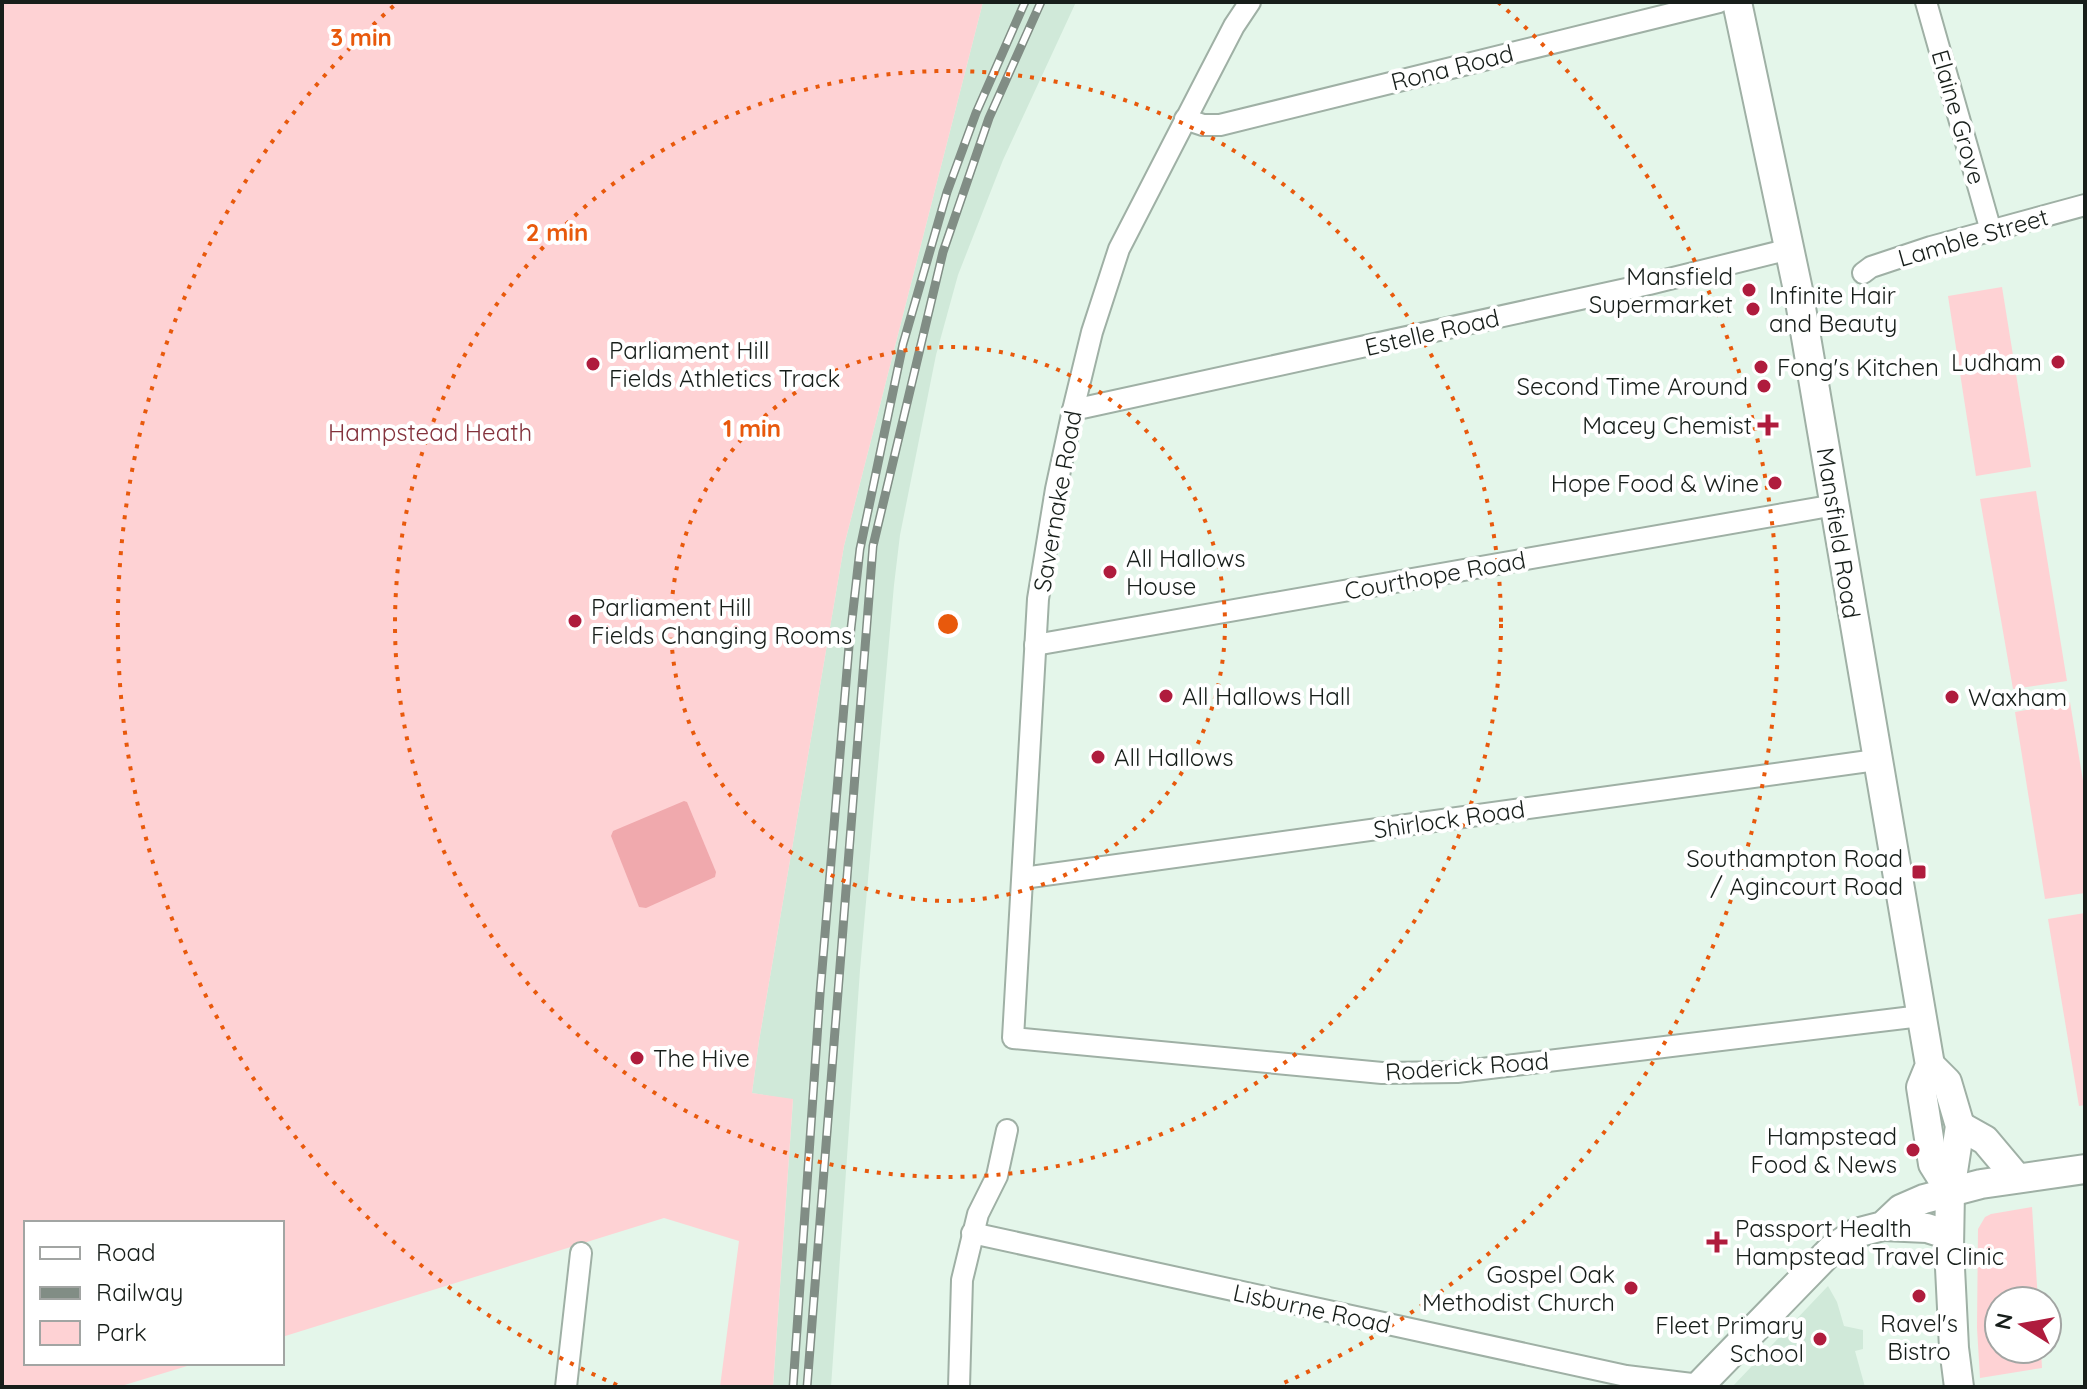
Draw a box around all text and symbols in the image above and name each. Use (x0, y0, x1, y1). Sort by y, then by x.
text: 3 min (330, 22, 392, 52)
street label: Rona Road (1388, 37, 1516, 97)
street label: Elaine Grove (1925, 46, 1993, 188)
street label: Lamble Street (1894, 201, 2052, 273)
text: 2 min (526, 217, 588, 247)
place label: Mansfield Supermarket (1589, 261, 1733, 319)
place label: Infinite Hair and Beauty (1769, 280, 1898, 338)
marker: Mansfield Supermarket (1740, 281, 1758, 299)
marker: Infinite Hair and Beauty (1744, 300, 1762, 318)
street label: Estelle Road (1362, 302, 1502, 362)
place label: Parliament Hill Fields Athletics Track (609, 335, 840, 393)
place label: Ludham (1951, 347, 2042, 377)
place label: Fong's Kitchen (1777, 352, 1939, 382)
marker: Ludham (2049, 353, 2067, 371)
marker: Parliament Hill Fields Athletics Track (584, 355, 602, 373)
marker: Fong's Kitchen (1752, 358, 1770, 376)
place label: Second Time Around (1517, 371, 1748, 401)
marker: Second Time Around (1755, 377, 1773, 395)
street label: Savernake Road (1026, 408, 1088, 594)
place label: Macey Chemist (1582, 410, 1752, 440)
text: 1 min (723, 413, 781, 443)
marker: Macey Chemist (1759, 416, 1777, 434)
park label: Hampstead Heath (328, 417, 532, 447)
street label: Mansfield Road (1811, 445, 1867, 621)
place label: Hope Food & Wine (1551, 468, 1759, 498)
marker: Hope Food & Wine (1766, 474, 1784, 492)
place label: All Hallows House (1126, 543, 1245, 601)
street label: Courthope Road (1342, 544, 1528, 606)
marker: All Hallows House (1101, 563, 1119, 581)
place label: Parliament Hill Fields Changing Rooms (591, 592, 852, 650)
centre of rings (934, 610, 962, 638)
marker: Parliament Hill Fields Changing Rooms (566, 612, 584, 630)
place label: All Hallows Hall (1182, 681, 1351, 711)
place label: Waxham (1968, 682, 2067, 712)
marker: All Hallows Hall (1157, 687, 1175, 705)
marker: Waxham (1943, 688, 1961, 706)
place label: All Hallows (1114, 742, 1233, 772)
marker: All Hallows (1089, 748, 1107, 766)
street label: Shirlock Road (1371, 794, 1527, 844)
place label: Southampton Road / Agincourt Road (1686, 843, 1903, 901)
marker: Southampton Road / Agincourt Road (1910, 863, 1928, 881)
place label: The Hive (653, 1043, 750, 1073)
street label: Roderick Road (1384, 1045, 1550, 1087)
marker: The Hive (628, 1049, 646, 1067)
place label: Hampstead Food & News (1751, 1121, 1897, 1179)
marker: Hampstead Food & News (1904, 1141, 1922, 1159)
place label: Passport Health Hampstead Travel Clinic (1735, 1213, 2004, 1271)
legend (24, 1221, 284, 1365)
marker: Passport Health Hampstead Travel Clinic (1706, 1231, 1728, 1253)
text: Road (96, 1237, 156, 1267)
place label: Gospel Oak Methodist Church (1422, 1259, 1615, 1317)
text: Railway (96, 1277, 183, 1307)
street label: Lisburne Road (1231, 1277, 1393, 1339)
marker: Gospel Oak Methodist Church (1622, 1279, 1640, 1297)
north arrow (1983, 1285, 2063, 1365)
marker: Ravel's Bistro (1910, 1287, 1928, 1305)
place label: Ravel's Bistro (1880, 1308, 1958, 1366)
place label: Fleet Primary School (1655, 1310, 1804, 1368)
text: N (1988, 1311, 2019, 1332)
text: Park (96, 1317, 147, 1347)
marker: Fleet Primary School (1811, 1330, 1829, 1348)

